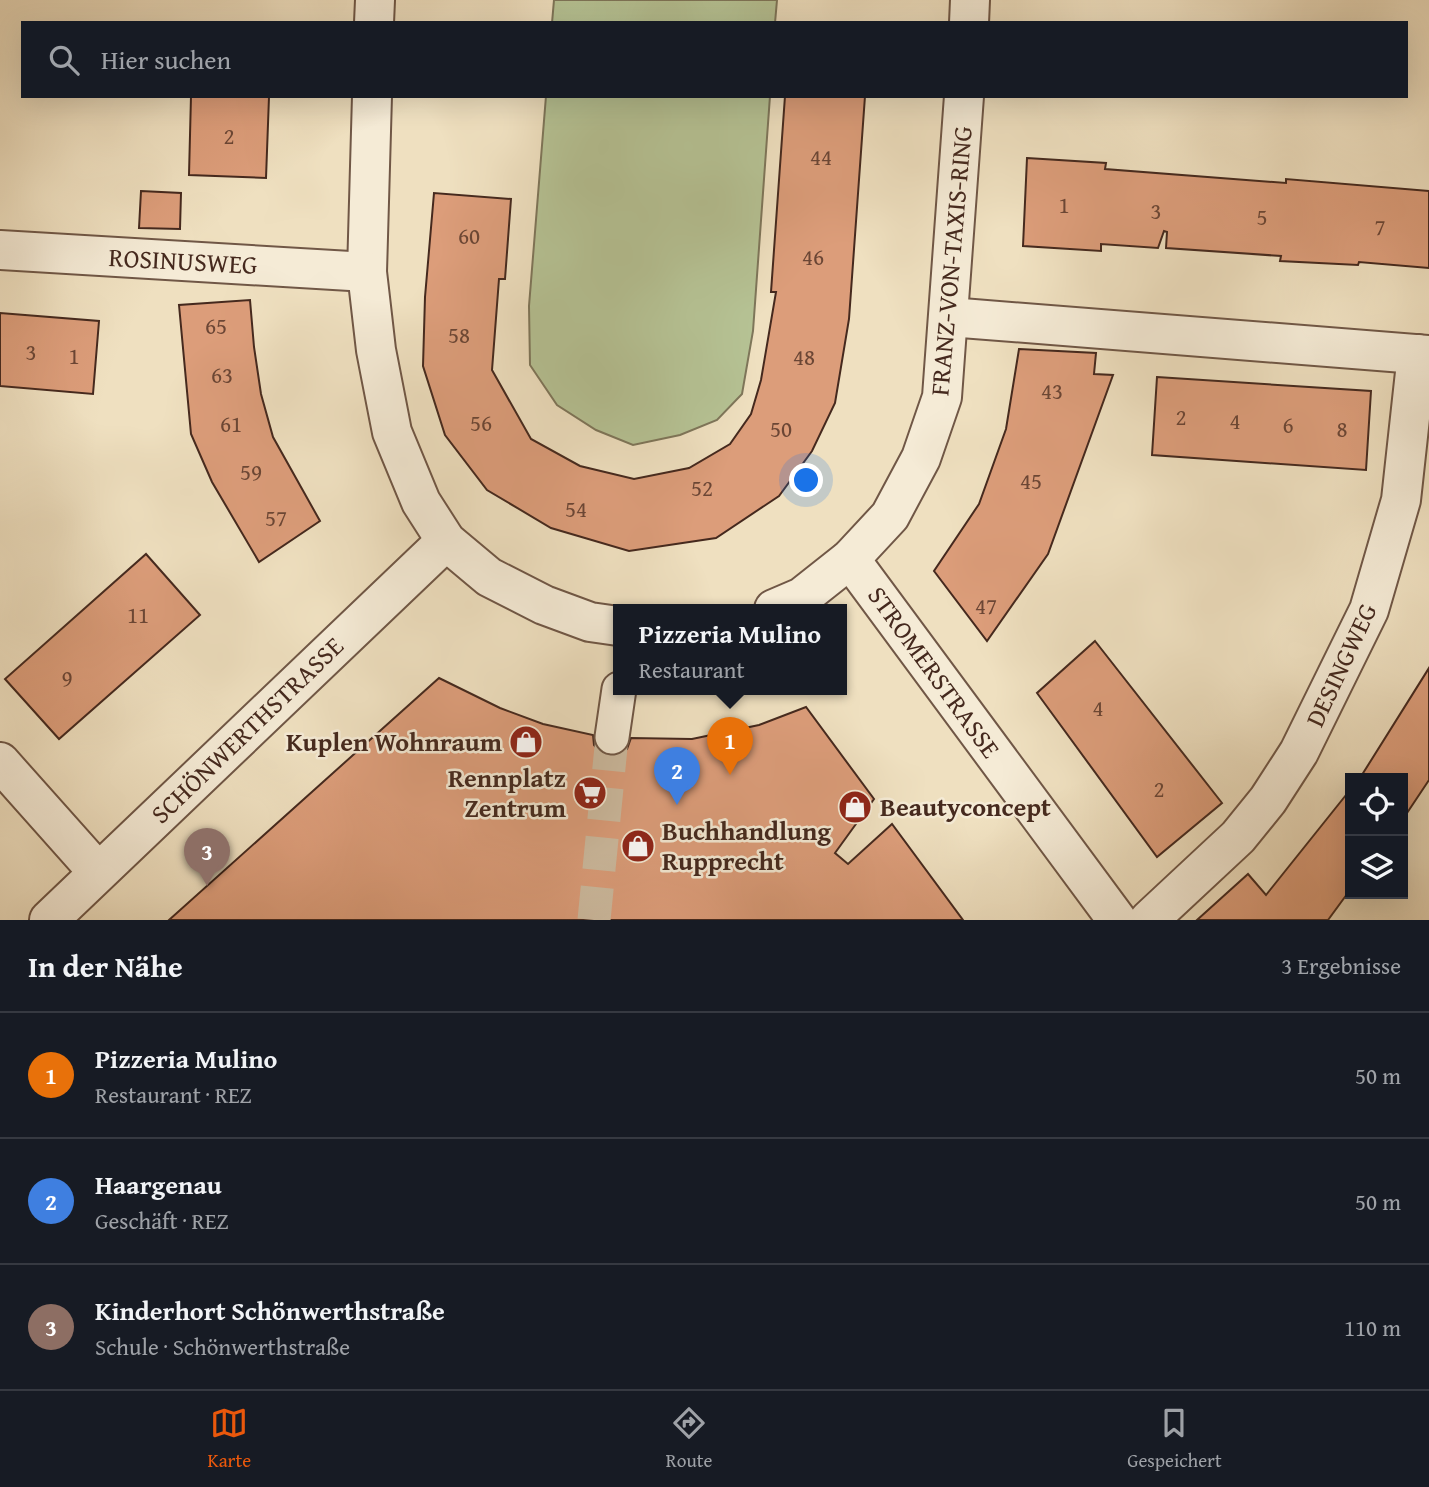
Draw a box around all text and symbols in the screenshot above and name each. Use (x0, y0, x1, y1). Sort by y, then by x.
search box (21, 21, 1408, 98)
text: Hier suchen (101, 40, 231, 79)
icon: search (45, 41, 83, 79)
house number: 2 (223, 119, 235, 152)
street label: FRANZ-VON-TAXIS-RING (919, 124, 982, 397)
house number: 44 (810, 140, 832, 173)
house number: 1 (1058, 188, 1070, 221)
house number: 3 (1150, 194, 1162, 227)
house number: 5 (1256, 200, 1268, 233)
house number: 7 (1374, 210, 1386, 243)
house number: 60 (458, 219, 480, 252)
street label: ROSINUSWEG (108, 237, 258, 284)
house number: 46 (802, 240, 824, 273)
house number: 65 (205, 309, 227, 342)
house number: 58 (448, 318, 470, 351)
house number: 3 (25, 335, 37, 368)
house number: 1 (68, 339, 80, 372)
house number: 48 (793, 340, 815, 373)
house number: 63 (211, 358, 233, 391)
house number: 43 (1041, 374, 1063, 407)
house number: 2 (1175, 400, 1187, 433)
house number: 4 (1229, 404, 1241, 437)
house number: 56 (470, 406, 492, 439)
house number: 61 (220, 407, 242, 440)
house number: 6 (1282, 408, 1294, 441)
house number: 50 (770, 412, 792, 445)
house number: 8 (1336, 412, 1348, 445)
house number: 59 (240, 455, 262, 488)
your location (789, 463, 823, 497)
house number: 45 (1020, 464, 1042, 497)
house number: 52 (691, 471, 713, 504)
house number: 54 (565, 492, 587, 525)
house number: 57 (265, 501, 287, 534)
street label: STROMERSTRASSE (859, 578, 1010, 766)
house number: 47 (975, 589, 997, 622)
street label: DESINGWEG (1295, 596, 1386, 733)
house number: 11 (127, 598, 149, 631)
popup (613, 604, 847, 695)
text: Pizzeria Mulino (639, 614, 821, 653)
street label: SCHÖNWERTHSTRASSE (141, 627, 352, 832)
text: Restaurant (639, 653, 745, 686)
house number: 9 (61, 661, 73, 694)
house number: 4 (1092, 691, 1104, 724)
pin: 1 (707, 717, 753, 775)
place label: Kuplen Wohnraum (286, 722, 503, 761)
shop icon: Kuplen Wohnraum (507, 723, 545, 761)
pin: 2 (654, 747, 700, 805)
place label: Rennplatz Zentrum (448, 758, 567, 827)
house number: 2 (1153, 772, 1165, 805)
map controls (1345, 773, 1408, 899)
button: locate (1345, 773, 1408, 836)
supermarket icon: Rennplatz Zentrum (571, 774, 609, 812)
place label: Beautyconcept (880, 787, 1051, 826)
shop icon: Beautyconcept (836, 788, 874, 826)
place label: Buchhandlung Rupprecht (662, 811, 831, 880)
shop icon: Buchhandlung Rupprecht (619, 827, 657, 865)
pin: 3 (184, 828, 230, 886)
button: layers (1345, 836, 1408, 899)
text: In der Nähe (28, 944, 183, 988)
text: 3 Ergebnisse (1281, 949, 1401, 982)
text: Pizzeria Mulino (95, 1039, 277, 1078)
text: 1 (45, 1059, 57, 1092)
text: 50 m (1355, 1059, 1401, 1092)
text: Restaurant · REZ (95, 1078, 252, 1111)
text: Haargenau (95, 1165, 222, 1204)
text: 2 (45, 1185, 57, 1218)
text: 50 m (1355, 1185, 1401, 1218)
text: Geschäft · REZ (95, 1204, 229, 1237)
text: Kinderhort Schönwerthstraße (95, 1291, 445, 1330)
text: 3 (45, 1311, 57, 1344)
text: 110 m (1344, 1311, 1401, 1344)
text: Schule · Schönwerthstraße (95, 1330, 350, 1363)
tab: Karte (207, 1404, 251, 1474)
tab: Route (666, 1404, 712, 1474)
tab: Gespeichert (1127, 1404, 1222, 1474)

